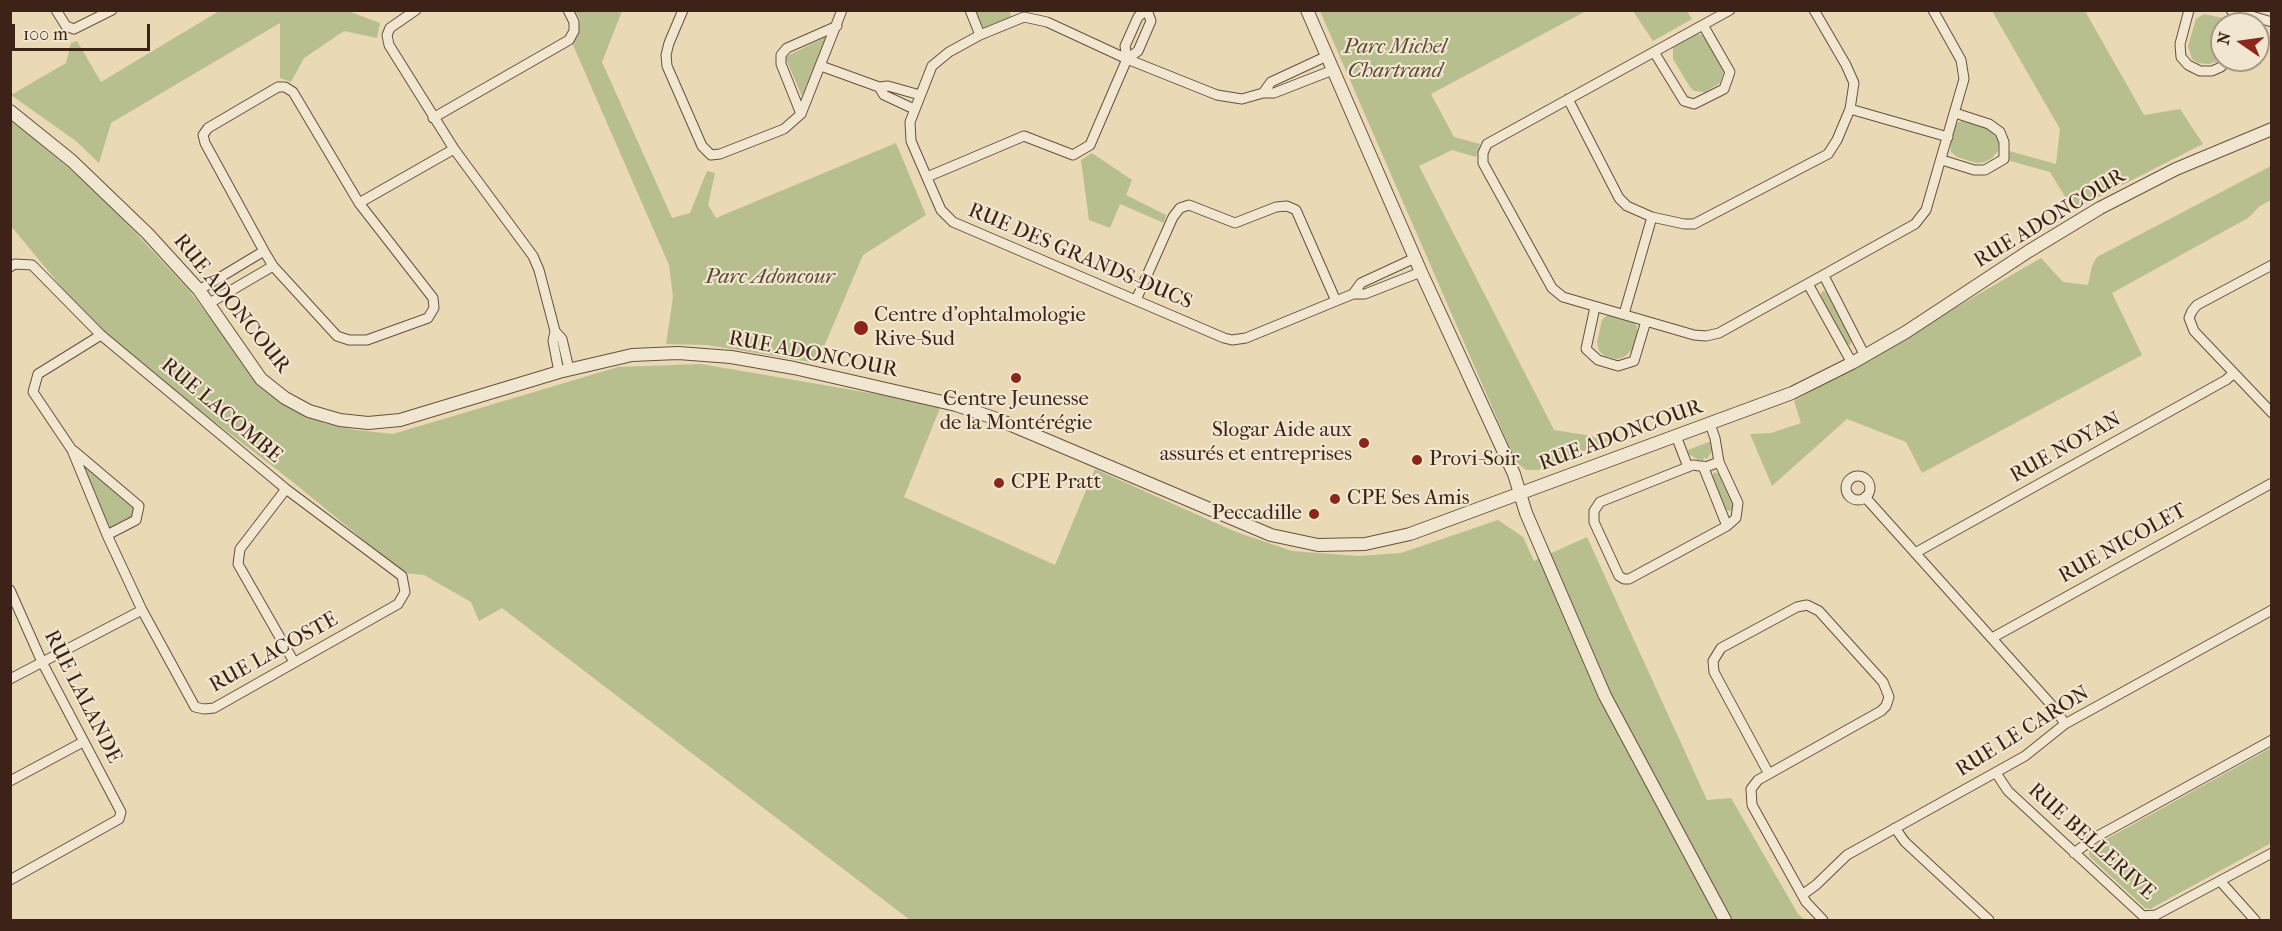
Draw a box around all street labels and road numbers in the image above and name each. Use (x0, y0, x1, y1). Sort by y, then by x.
street label: RUE ADONCOUR (1970, 164, 2130, 274)
street label: RUE DES GRANDS-DUCS (964, 198, 1196, 316)
street label: RUE ADONCOUR (167, 229, 295, 379)
street label: RUE ADONCOUR (726, 326, 900, 384)
street label: RUE LACOMBE (155, 353, 287, 469)
street label: RUE ADONCOUR (1536, 395, 1706, 477)
street label: RUE NOYAN (2006, 407, 2126, 489)
street label: RUE NICOLET (2055, 499, 2191, 589)
street label: RUE LACOSTE (205, 607, 343, 699)
street label: RUE LALANDE (38, 626, 126, 768)
street label: RUE LE CARON (1952, 681, 2094, 783)
street label: RUE BELLERIVE (2022, 778, 2160, 906)

